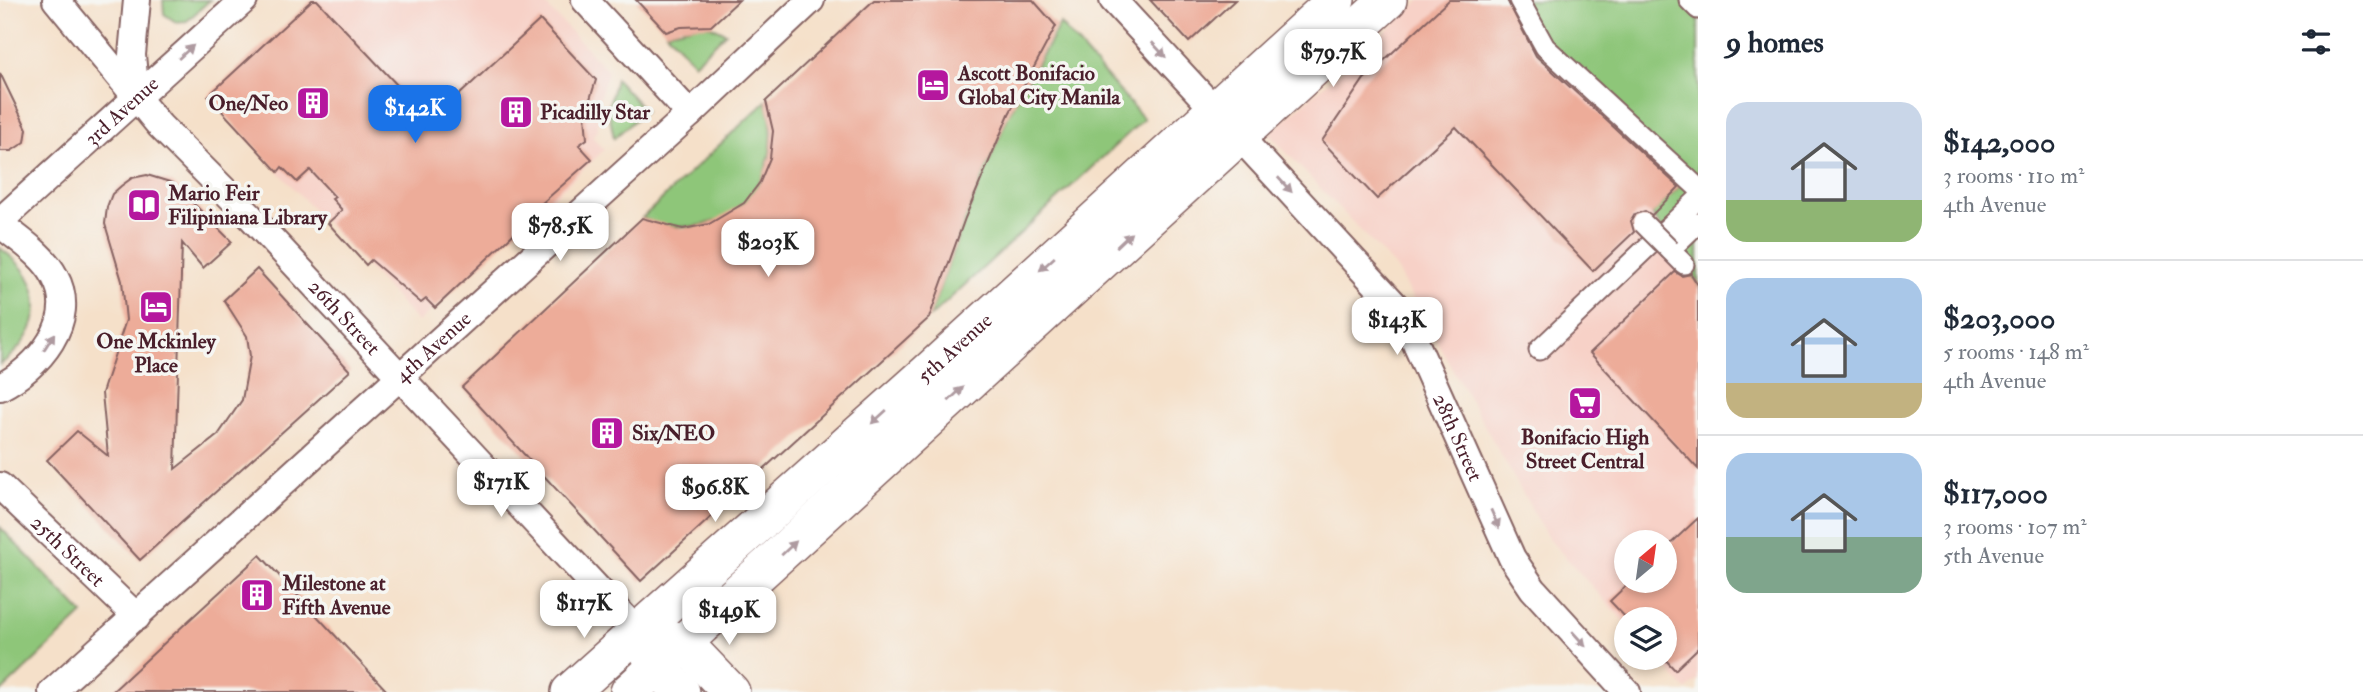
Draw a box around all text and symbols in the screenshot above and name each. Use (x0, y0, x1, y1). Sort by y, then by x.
icon: filters (2297, 23, 2335, 61)
text: 9 homes (1726, 24, 1824, 61)
pin: $79.7K (1276, 29, 1390, 89)
text: $79.7K (1300, 37, 1366, 66)
one-way arrow (1151, 41, 1167, 58)
one-way arrow (178, 45, 195, 60)
place label: Ascott Bonifacio Global City Manila (957, 60, 1122, 111)
hotel icon: Ascott Bonifacio Global City Manila (914, 66, 952, 104)
street label: 3rd Avenue (79, 70, 165, 152)
building icon: One/Neo (294, 84, 332, 122)
pin: $142K (366, 86, 464, 145)
place label: One/Neo (209, 90, 288, 117)
text: $142K (384, 93, 446, 122)
building icon: Picadilly Star (497, 93, 535, 131)
place label: Picadilly Star (540, 99, 651, 126)
text: $142,000 (1943, 124, 2055, 161)
icon: home (1782, 130, 1866, 214)
text: 3 rooms · 110 m² (1943, 161, 2084, 190)
one-way arrow (1277, 176, 1293, 194)
place label: Mario Feir Filipiniana Library (167, 180, 328, 231)
library icon: Mario Feir Filipiniana Library (125, 186, 163, 224)
text: 4th Avenue (1943, 190, 2046, 219)
pin: $78.5K (503, 204, 617, 263)
text: $78.5K (528, 211, 592, 240)
pin: $203K (719, 219, 817, 279)
text: $203K (737, 227, 799, 256)
one-way arrow (1115, 232, 1133, 248)
one-way arrow (1039, 255, 1056, 271)
street label: 26th Street (302, 274, 386, 361)
hotel icon: One Mckinley Place (137, 288, 175, 326)
pin: $143K (1348, 298, 1446, 357)
text: $203,000 (1943, 300, 2055, 337)
street label: 4th Avenue (389, 305, 477, 389)
text: $143K (1368, 305, 1426, 334)
icon: home (1782, 306, 1866, 390)
street label: 5th Avenue (912, 307, 998, 389)
place label: One Mckinley Place (96, 328, 216, 379)
one-way arrow (43, 332, 56, 351)
text: 5 rooms · 148 m² (1943, 337, 2089, 366)
text: 4th Avenue (1943, 366, 2046, 395)
supermarket icon: Bonifacio High Street Central (1566, 384, 1604, 422)
one-way arrow (947, 386, 964, 402)
street label: 28th Street (1426, 389, 1489, 486)
one-way arrow (871, 408, 888, 424)
building icon: Six/NEO (588, 414, 626, 452)
place label: Six/NEO (632, 420, 715, 447)
place label: Bonifacio High Street Central (1521, 424, 1649, 475)
pin: $171K (452, 460, 550, 519)
pin: $96.8K (658, 464, 772, 524)
text: $171K (473, 467, 529, 496)
text: $96.8K (681, 472, 749, 501)
text: $117,000 (1943, 475, 2048, 512)
icon: home (1782, 481, 1866, 565)
one-way arrow (1489, 509, 1500, 530)
street label: 25th Street (25, 510, 111, 593)
text: 3 rooms · 107 m² (1943, 512, 2087, 541)
north arrow (1614, 530, 1676, 593)
map controls (1614, 530, 1677, 670)
one-way arrow (780, 540, 797, 556)
text: 5th Avenue (1943, 541, 2044, 570)
place label: Milestone at Fifth Avenue (281, 570, 391, 621)
building icon: Milestone at Fifth Avenue (238, 576, 276, 614)
pin: $117K (535, 580, 633, 640)
text: $117K (556, 588, 612, 617)
pin: $149K (680, 588, 778, 647)
text: $149K (698, 595, 760, 624)
button: layers (1614, 607, 1677, 670)
one-way arrow (1571, 630, 1587, 648)

